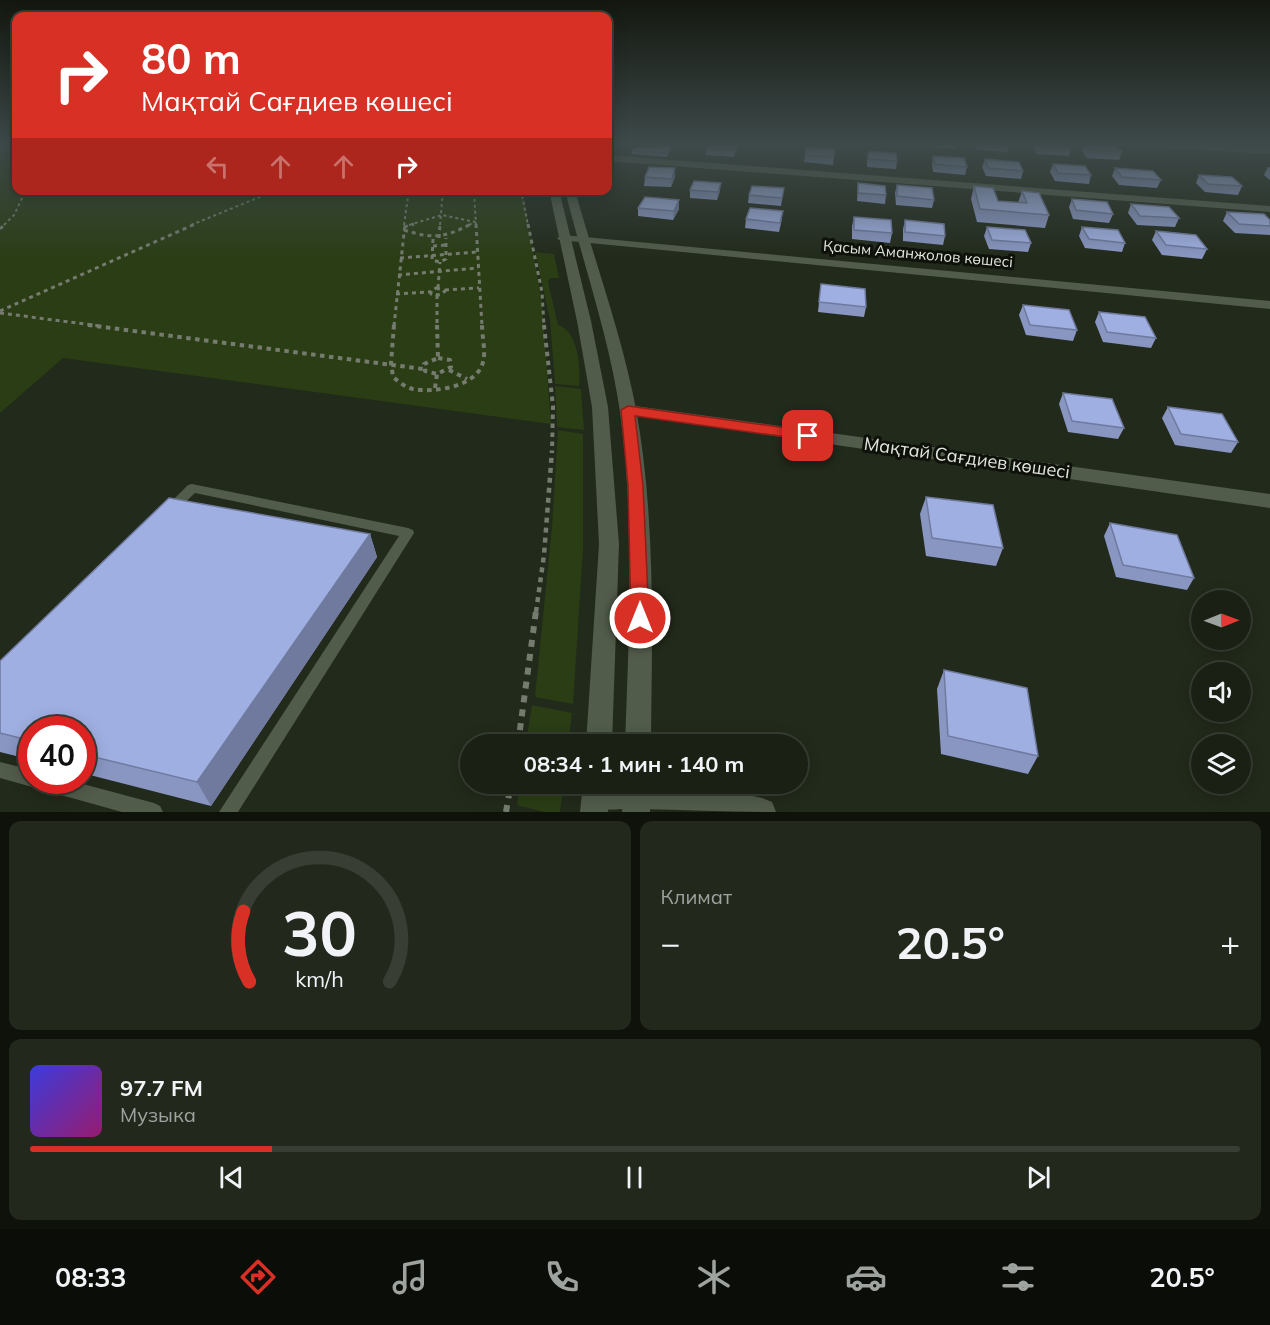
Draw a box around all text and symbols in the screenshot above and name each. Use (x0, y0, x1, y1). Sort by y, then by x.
text: 80 m (141, 32, 241, 85)
icon: right (42, 36, 120, 114)
text: Мақтай Сағдиев көшесі (141, 84, 453, 118)
icon: left (201, 150, 234, 183)
icon: ahead (264, 150, 297, 183)
icon: ahead (327, 150, 360, 183)
icon: right (390, 150, 423, 183)
street label: Қасым Аманжолов көшесі (822, 236, 1014, 271)
pin (782, 410, 833, 461)
icon: arrive (791, 419, 824, 452)
street label: Мақтай Сағдиев көшесі (863, 432, 1072, 483)
position arrow (608, 586, 672, 650)
north arrow (1191, 590, 1251, 650)
map controls (1191, 590, 1251, 794)
button: sound (1191, 662, 1251, 722)
speed limit sign: 40 (18, 716, 96, 794)
button: layers (1191, 734, 1251, 794)
text: 08:34 · 1 мин · 140 m (524, 750, 744, 778)
text: Климат (661, 884, 732, 909)
text: 30 (282, 893, 357, 972)
text: 20.5° (896, 914, 1005, 970)
text: − (661, 922, 680, 963)
text: + (1220, 922, 1240, 963)
text: km/h (295, 966, 344, 993)
text: 97.7 FM (120, 1074, 203, 1102)
text: Музыка (120, 1102, 196, 1127)
icon: previous (215, 1161, 248, 1194)
icon: pause (618, 1161, 651, 1194)
icon: next (1022, 1161, 1055, 1194)
icon: directions (237, 1256, 279, 1298)
icon: music (389, 1256, 431, 1298)
icon: phone (541, 1256, 583, 1298)
icon: climate (693, 1256, 735, 1298)
icon: car (845, 1256, 887, 1298)
icon: filters (997, 1256, 1039, 1298)
text: 08:33 (55, 1260, 127, 1294)
text: 20.5° (1149, 1260, 1215, 1294)

